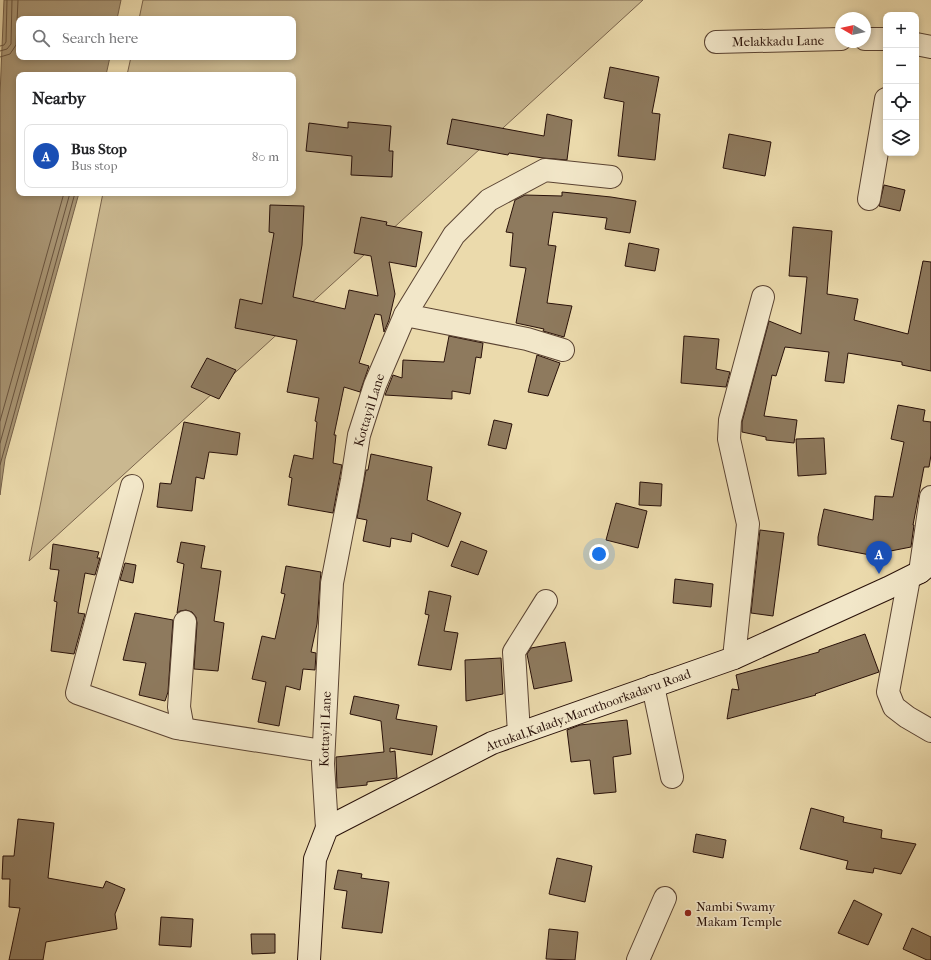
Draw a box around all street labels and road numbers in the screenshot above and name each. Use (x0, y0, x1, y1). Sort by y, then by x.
street label: Melakkadu Lane (732, 33, 825, 49)
street label: Kottayil Lane (351, 371, 387, 448)
street label: Attukal,Kalady,Maruthoorkadavu Road (482, 665, 694, 755)
street label: Kottayil Lane (316, 690, 334, 767)

